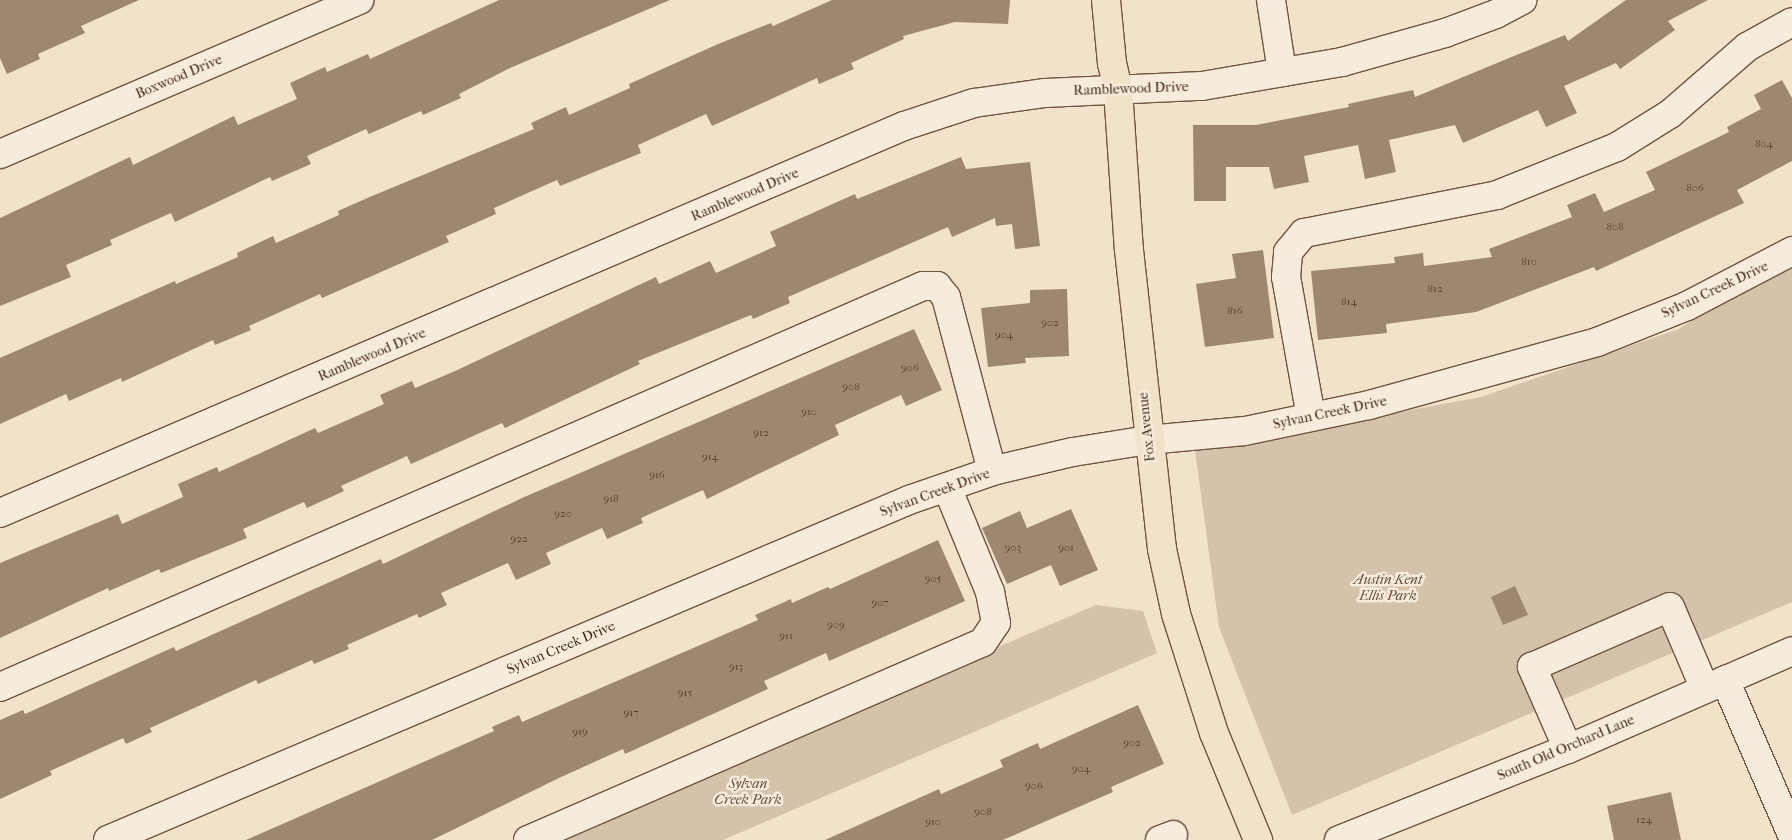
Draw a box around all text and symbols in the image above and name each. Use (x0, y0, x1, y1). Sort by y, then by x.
street label: Boxwood Drive (133, 51, 225, 103)
street label: Ramblewood Drive (1073, 79, 1189, 99)
house number: 804 (1755, 137, 1773, 151)
street label: Ramblewood Drive (689, 165, 801, 225)
house number: 806 (1686, 181, 1704, 195)
house number: 808 (1606, 220, 1624, 234)
house number: 810 (1521, 255, 1537, 269)
street label: Sylvan Creek Drive (1659, 258, 1771, 322)
house number: 812 (1427, 282, 1443, 296)
house number: 814 (1341, 295, 1357, 309)
house number: 816 (1227, 304, 1243, 318)
house number: 902 (1041, 316, 1059, 330)
street label: Ramblewood Drive (316, 325, 428, 385)
house number: 904 (995, 328, 1013, 342)
house number: 906 (901, 361, 919, 375)
house number: 908 (842, 380, 860, 394)
street label: Fox Avenue (1135, 391, 1159, 463)
street label: Sylvan Creek Drive (1272, 393, 1388, 433)
house number: 910 (801, 405, 817, 419)
house number: 912 (753, 426, 769, 440)
house number: 914 (702, 450, 718, 464)
street label: Sylvan Creek Drive (878, 465, 992, 521)
house number: 916 (649, 468, 665, 482)
house number: 918 (603, 492, 619, 506)
house number: 920 (554, 507, 572, 521)
house number: 922 (510, 532, 528, 546)
house number: 903 (1005, 541, 1021, 555)
house number: 901 (1058, 541, 1074, 555)
house number: 905 (925, 572, 941, 586)
park label: Austin Kent Ellis Park (1354, 572, 1422, 604)
house number: 907 (871, 596, 889, 610)
street label: Sylvan Creek Drive (504, 618, 618, 678)
house number: 909 (827, 618, 845, 632)
house number: 911 (779, 629, 793, 643)
house number: 913 (729, 660, 743, 674)
house number: 915 (678, 686, 692, 700)
house number: 917 (623, 706, 639, 720)
street label: South Old Orchard Lane (1495, 712, 1637, 784)
house number: 919 (572, 725, 588, 739)
house number: 902 (1123, 736, 1141, 750)
house number: 904 (1072, 762, 1090, 776)
park label: Sylvan Creek Park (714, 776, 782, 809)
house number: 906 (1025, 779, 1043, 793)
house number: 908 (974, 805, 992, 819)
house number: 124 (1636, 813, 1652, 827)
house number: 910 (925, 815, 941, 829)

